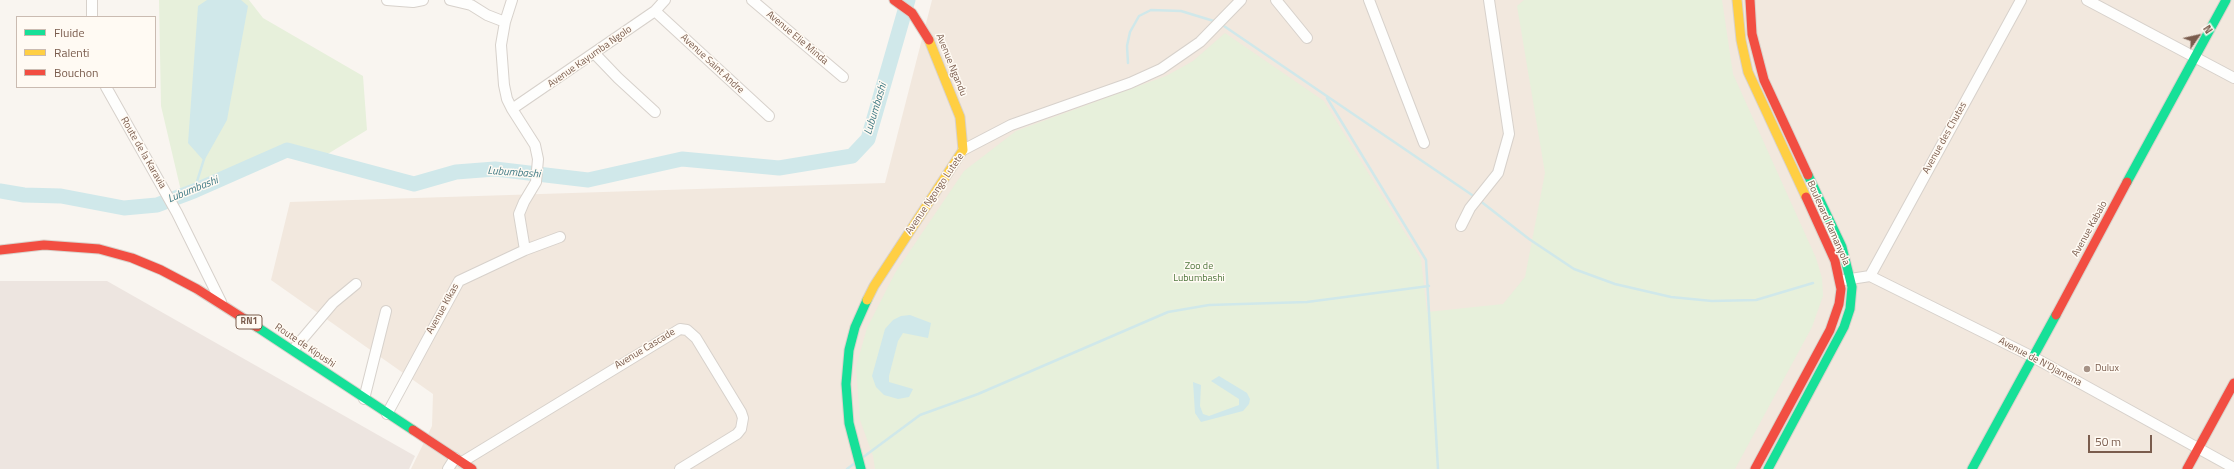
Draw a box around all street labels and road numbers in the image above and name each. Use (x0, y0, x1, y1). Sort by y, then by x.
street label: Avenue Elie Minda (764, 9, 830, 67)
street label: Avenue Kayumba Ngolo (546, 23, 634, 91)
street label: Avenue Saint Andre (678, 32, 746, 96)
street label: Avenue Ngandu (933, 32, 969, 98)
street label: Avenue des Chutes (1920, 100, 1970, 176)
street label: Route de la Karavia (118, 115, 168, 191)
street label: Avenue Ngongo Lutete (903, 151, 967, 237)
street label: Boulevard Kamanyola (1804, 179, 1852, 267)
street label: Avenue Kabalo (2070, 199, 2110, 259)
street label: Avenue Kikas (424, 282, 462, 336)
road number: RN1 (236, 315, 262, 329)
street label: Route de Kipushi (272, 321, 338, 371)
street label: Avenue Cascade (613, 326, 677, 372)
street label: Avenue de N'Djamena (1996, 335, 2084, 389)

